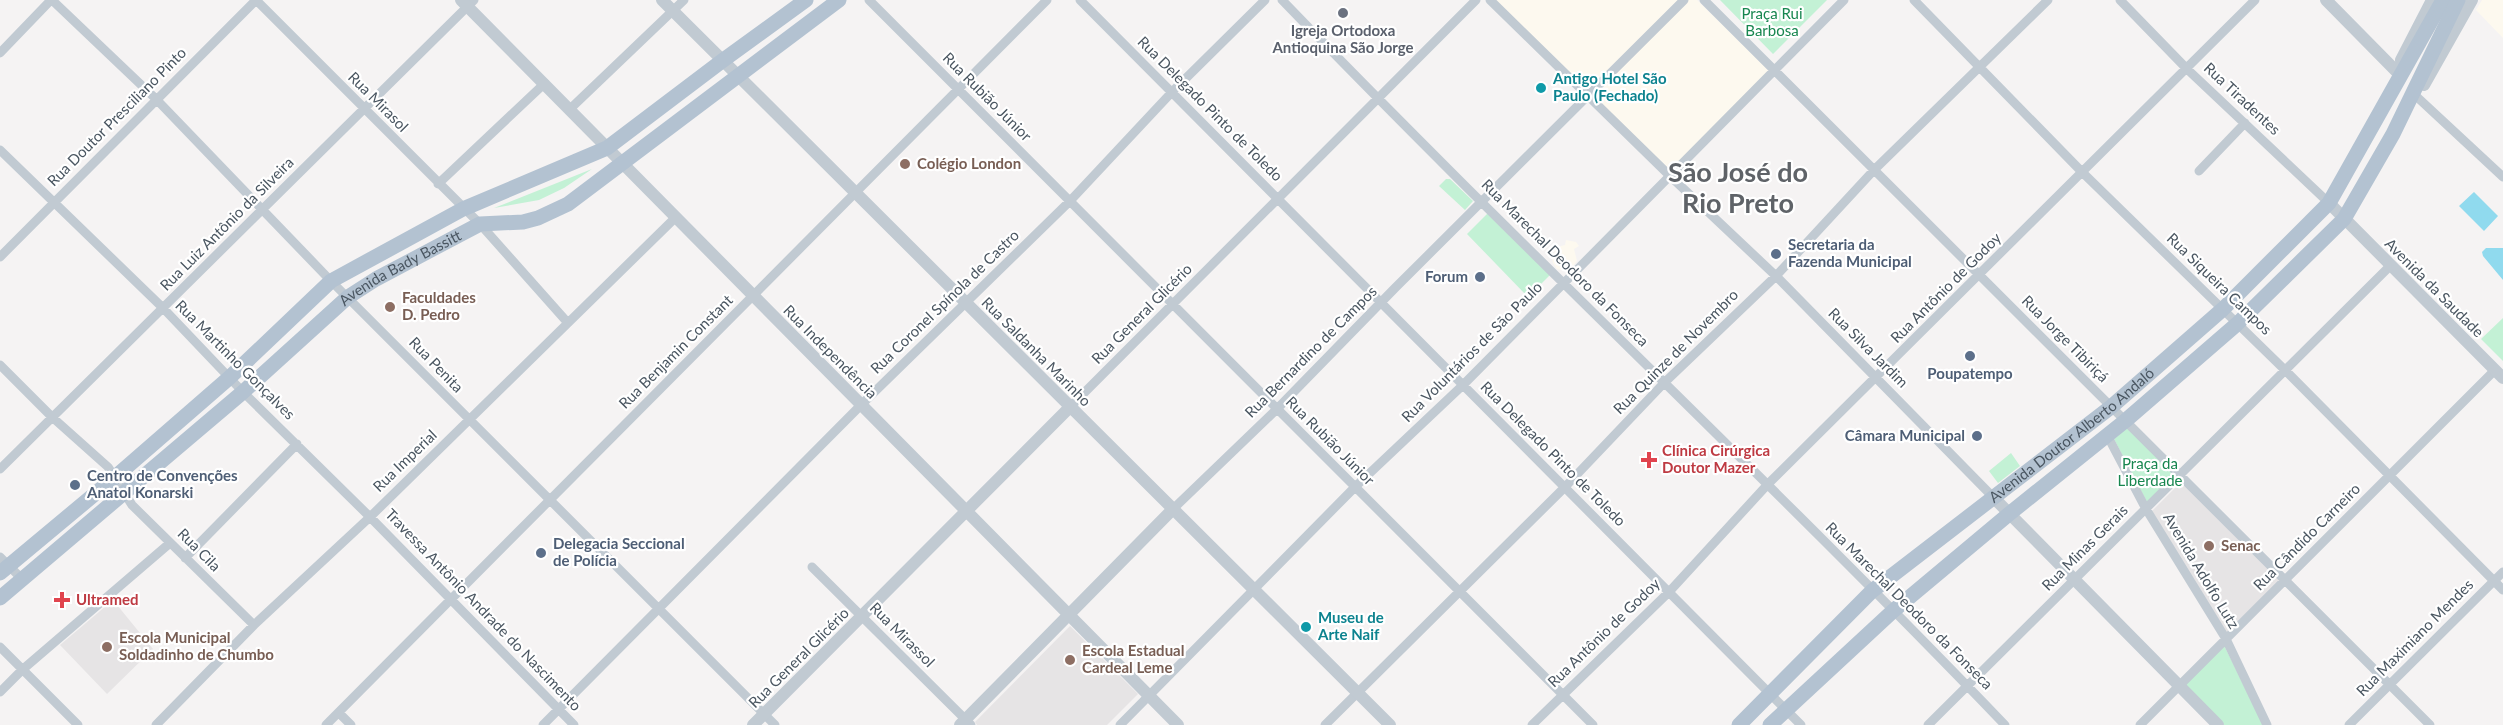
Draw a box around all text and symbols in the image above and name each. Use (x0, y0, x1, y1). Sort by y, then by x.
park label: Praça Rui Barbosa (1741, 4, 1803, 39)
marker: Igreja Ortodoxa Antioquina São Jorge (1336, 6, 1350, 20)
place label: Igreja Ortodoxa Antioquina São Jorge (1271, 21, 1414, 56)
street label: Rua Delegado Pinto de Toledo (1134, 32, 1287, 185)
street label: Rua Doutor Presciliano Pinto (43, 43, 189, 189)
street label: Rua Rubião Júnior (940, 48, 1036, 145)
street label: Rua Tiradentes (2201, 58, 2285, 138)
street label: Rua Mirasol (345, 68, 412, 135)
place label: Antigo Hotel São Paulo (Fechado) (1552, 69, 1667, 104)
marker: Antigo Hotel São Paulo (Fechado) (1534, 81, 1548, 95)
street label: Rua Luiz Antônio da Silveira (156, 153, 297, 294)
place label: Colégio London (917, 154, 1021, 172)
district label: São José do Rio Preto (1668, 155, 1808, 219)
marker: Colégio London (898, 157, 912, 171)
street label: Rua Marechal Deodoro da Fonseca (1478, 175, 1653, 350)
street label: Avenida Bady Bassitt (335, 225, 465, 309)
street label: Rua Coronel Spínola de Castro (866, 226, 1022, 377)
street label: Rua Antônio de Godoy (1886, 228, 2004, 346)
street label: Rua Siqueira Campos (2164, 229, 2276, 338)
street label: Avenida da Saudade (2382, 234, 2488, 341)
place label: Secretaria da Fazenda Municipal (1788, 235, 1912, 270)
marker: Secretaria da Fazenda Municipal (1769, 247, 1783, 261)
street label: Rua General Glicério (1087, 259, 1195, 367)
place label: Forum (1425, 267, 1468, 285)
marker: Forum (1473, 270, 1487, 284)
street label: Rua Voluntários de São Paulo (1397, 277, 1545, 425)
street label: Rua Bernardino de Campos (1241, 282, 1380, 421)
street label: Rua Quinze de Novembro (1609, 285, 1741, 417)
place label: Faculdades D. Pedro (402, 288, 476, 323)
street label: Rua Benjamin Constant (615, 290, 736, 412)
street label: Rua Jorge Tibiriçá (2019, 291, 2113, 385)
street label: Rua Saldanha Marinho (978, 293, 1095, 410)
street label: Rua Martinho Gonçalves (172, 296, 299, 423)
marker: Faculdades D. Pedro (383, 300, 397, 314)
street label: Rua Independência (780, 301, 881, 402)
street label: Rua Silva Jardim (1825, 304, 1912, 391)
street label: Rua Penita (406, 333, 468, 396)
marker: Poupatempo (1963, 349, 1977, 363)
street label: Avenida Doutor Alberto Andaló (1985, 363, 2157, 506)
place label: Poupatempo (1927, 364, 2013, 382)
street label: Rua Delegado Pinto de Toledo (1477, 377, 1630, 530)
street label: Rua Rubião Júnior (1283, 392, 1379, 489)
street label: Rua Imperial (369, 425, 440, 495)
place label: Câmara Municipal (1845, 426, 1965, 444)
marker: Câmara Municipal (1970, 429, 1984, 443)
place label: Clínica Cirúrgica Doutor Mazer (1662, 441, 1770, 476)
marker: Clínica Cirúrgica Doutor Mazer (1640, 451, 1658, 469)
park label: Praça da Liberdade (2118, 454, 2183, 489)
place label: Centro de Convenções Anatol Konarski (86, 466, 238, 501)
marker: Centro de Convenções Anatol Konarski (68, 478, 82, 492)
street label: Rua Cândido Carneiro (2249, 479, 2364, 594)
street label: Rua Minas Gerais (2038, 501, 2131, 594)
street label: Travessa Antônio Andrade do Nascimento (382, 504, 585, 714)
street label: Avenida Adolfo Lutz (2160, 509, 2244, 632)
street label: Rua Marechal Deodoro da Fonseca (1822, 518, 1997, 693)
street label: Rua Cila (174, 524, 225, 575)
place label: Delegacia Seccional de Polícia (553, 534, 685, 569)
place label: Senac (2221, 536, 2261, 554)
marker: Senac (2202, 539, 2216, 553)
marker: Delegacia Seccional de Polícia (534, 546, 548, 560)
street label: Rua Antônio de Godoy (1544, 574, 1663, 690)
street label: Rua Maximiano Mendes (2352, 575, 2476, 699)
place label: Ultramed (76, 590, 139, 608)
marker: Ultramed (53, 591, 71, 609)
street label: Rua Mirassol (867, 598, 939, 670)
street label: Rua General Glicério (744, 603, 852, 711)
place label: Museu de Arte Naif (1317, 608, 1384, 643)
marker: Museu de Arte Naif (1299, 620, 1313, 634)
place label: Escola Municipal Soldadinho de Chumbo (119, 628, 274, 663)
marker: Escola Municipal Soldadinho de Chumbo (100, 640, 114, 654)
place label: Escola Estadual Cardeal Leme (1082, 641, 1184, 676)
marker: Escola Estadual Cardeal Leme (1063, 653, 1077, 667)

